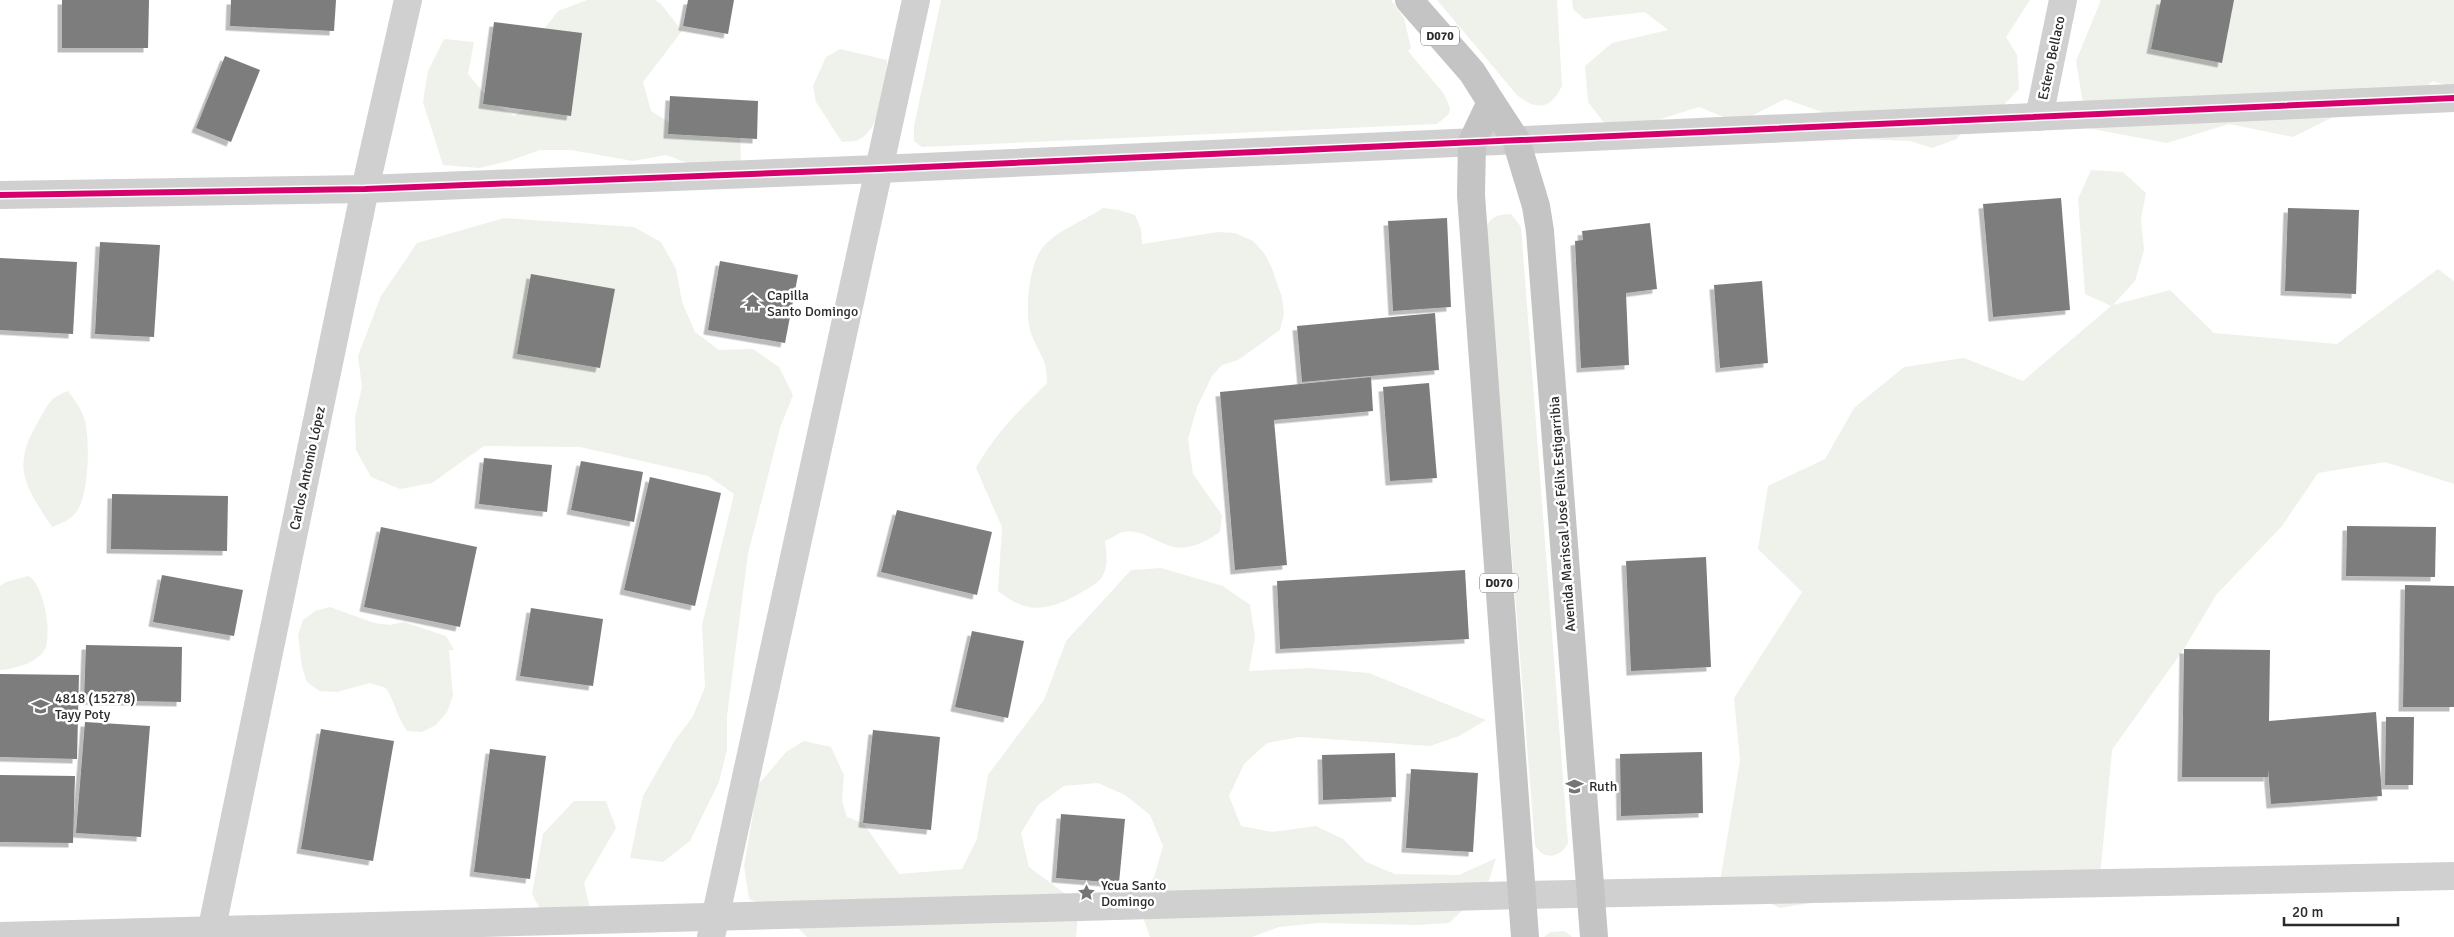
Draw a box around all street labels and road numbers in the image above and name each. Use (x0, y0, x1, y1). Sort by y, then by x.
street label: Estero Bellaco (2034, 15, 2069, 102)
road number: D070 (1421, 27, 1459, 46)
street label: Avenida Mariscal José Félix Estigarribia (1546, 396, 1579, 632)
street label: Carlos Antonio López (286, 405, 329, 532)
road number: D070 (1480, 574, 1518, 592)

